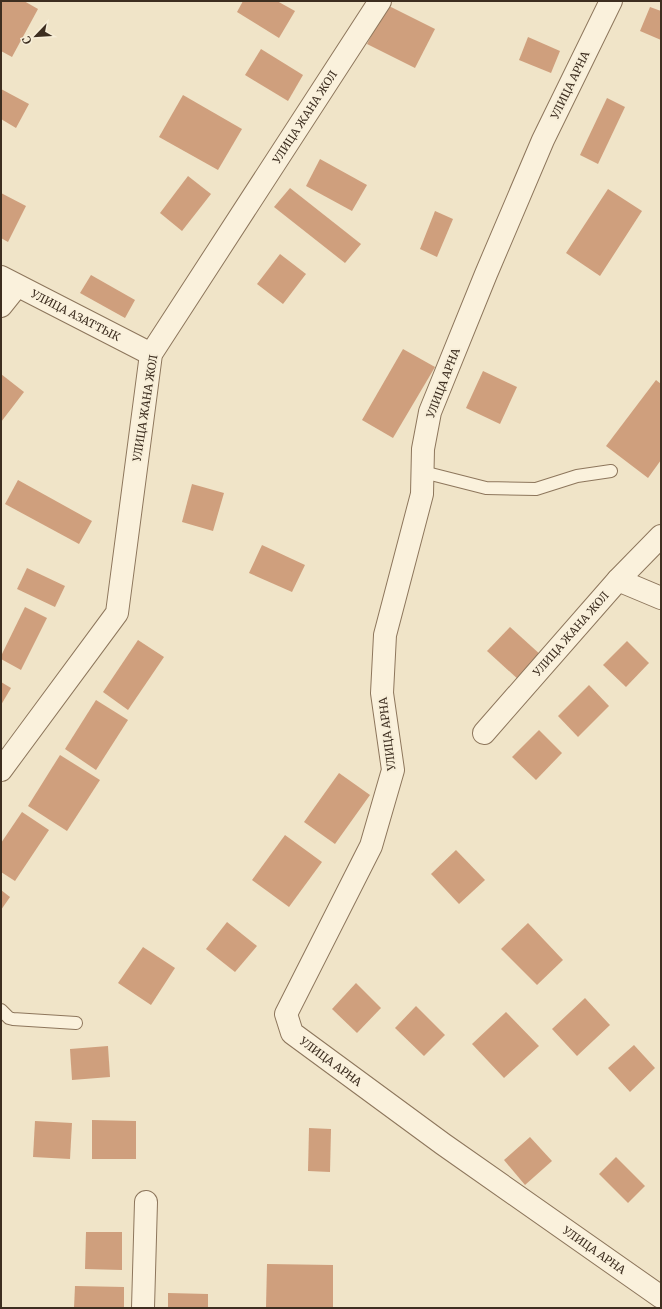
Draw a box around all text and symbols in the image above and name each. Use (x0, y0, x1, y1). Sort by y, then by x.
north arrow (16, 16, 56, 56)
text: С (19, 34, 35, 46)
street label: УЛИЦА АРНА (547, 49, 593, 122)
street label: УЛИЦА ЖАНА ЖОЛ (269, 68, 340, 167)
street label: УЛИЦА АЗАТТЫК (28, 286, 123, 344)
street label: УЛИЦА АРНА (423, 346, 463, 421)
street label: УЛИЦА ЖАНА ЖОЛ (129, 353, 160, 464)
street label: УЛИЦА ЖАНА ЖОЛ (529, 588, 612, 680)
street label: УЛИЦА АРНА (376, 696, 399, 772)
street label: УЛИЦА АРНА (296, 1033, 365, 1089)
street label: УЛИЦА АРНА (559, 1223, 629, 1277)

